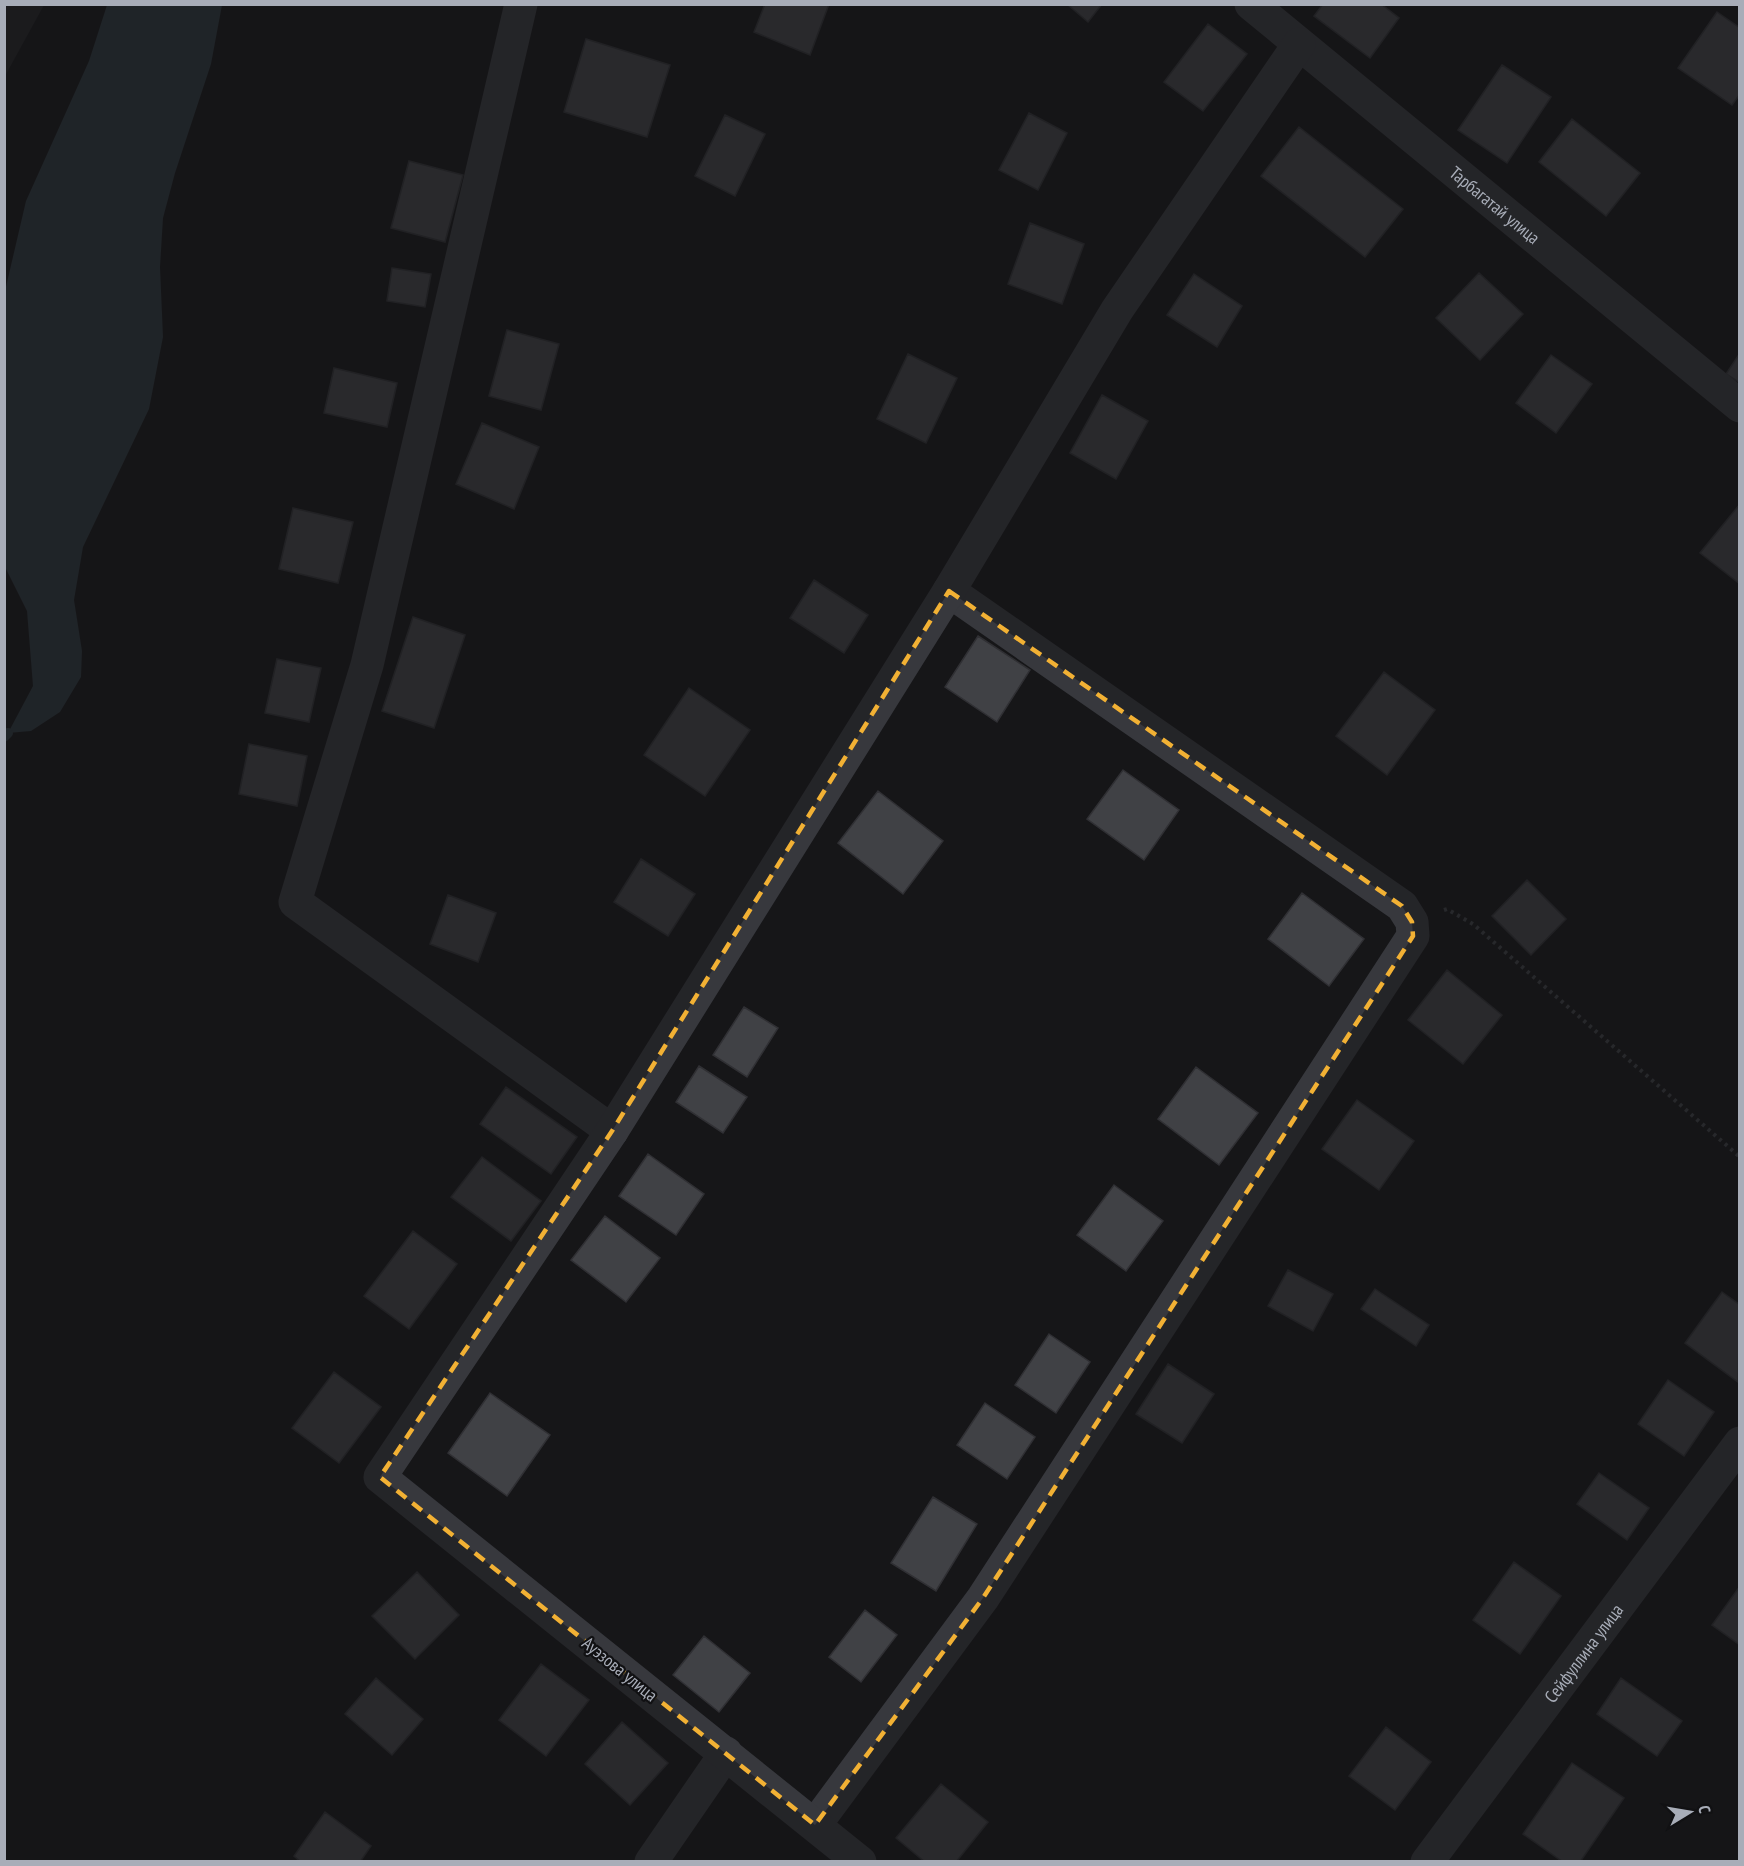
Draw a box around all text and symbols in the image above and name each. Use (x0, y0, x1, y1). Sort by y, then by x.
street label: Тарбагатай улица (1445, 161, 1545, 249)
street label: Сейфуллина улица (1539, 1599, 1628, 1707)
street label: Ауэзова улица (578, 1632, 662, 1706)
north arrow (1660, 1782, 1720, 1842)
text: С (1694, 1804, 1715, 1815)

